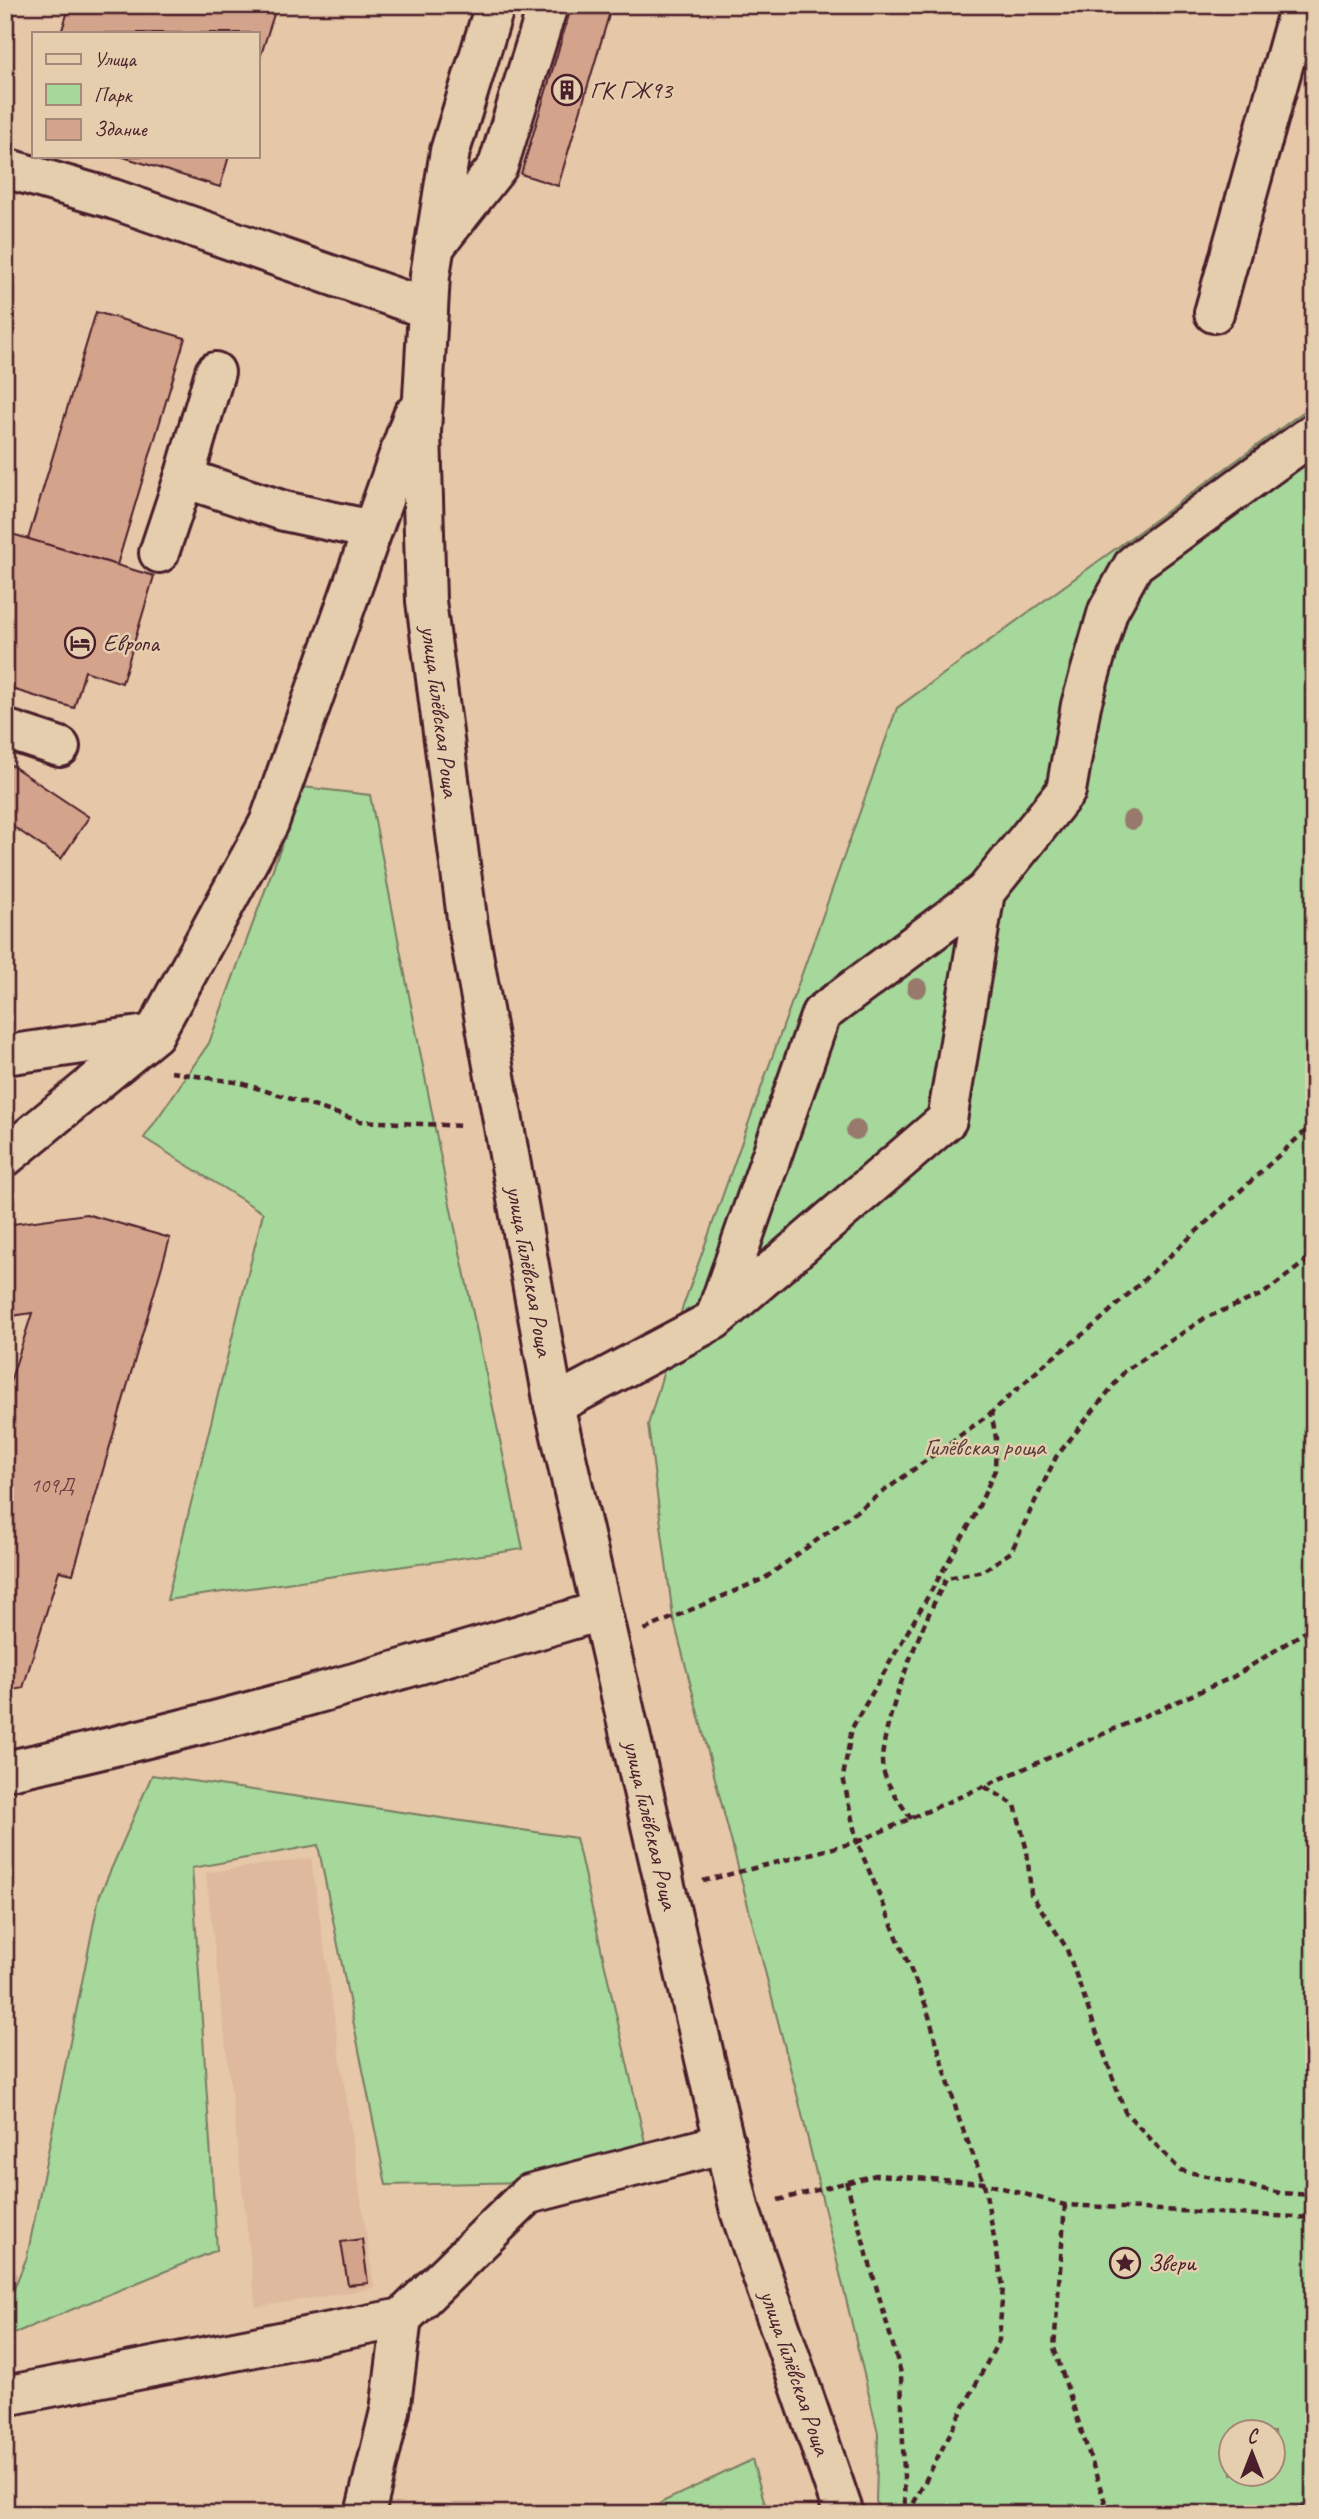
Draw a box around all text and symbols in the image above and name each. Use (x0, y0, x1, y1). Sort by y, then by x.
legend (32, 32, 259, 158)
text: Улица (94, 46, 137, 72)
building icon: ГК ГЖ93 (550, 73, 584, 107)
place label: ГК ГЖ93 (590, 75, 674, 105)
text: Парк (94, 82, 134, 108)
text: Здание (94, 116, 148, 142)
street label: улица Гилёвская Роща (414, 622, 466, 800)
hotel icon: Европа (63, 626, 97, 660)
place label: Европа (103, 628, 160, 658)
street label: улица Гилёвская Роща (500, 1181, 560, 1360)
park label: Гилёвская роща (924, 1432, 1047, 1462)
house number: 109Д (30, 1472, 76, 1498)
street label: улица Гилёвская Роща (616, 1735, 685, 1914)
place icon: Звери (1108, 2246, 1142, 2280)
place label: Звери (1148, 2248, 1197, 2278)
street label: улица Гилёвская Роща (753, 2284, 838, 2460)
north arrow (1218, 2418, 1288, 2488)
text: С (1247, 2425, 1259, 2449)

